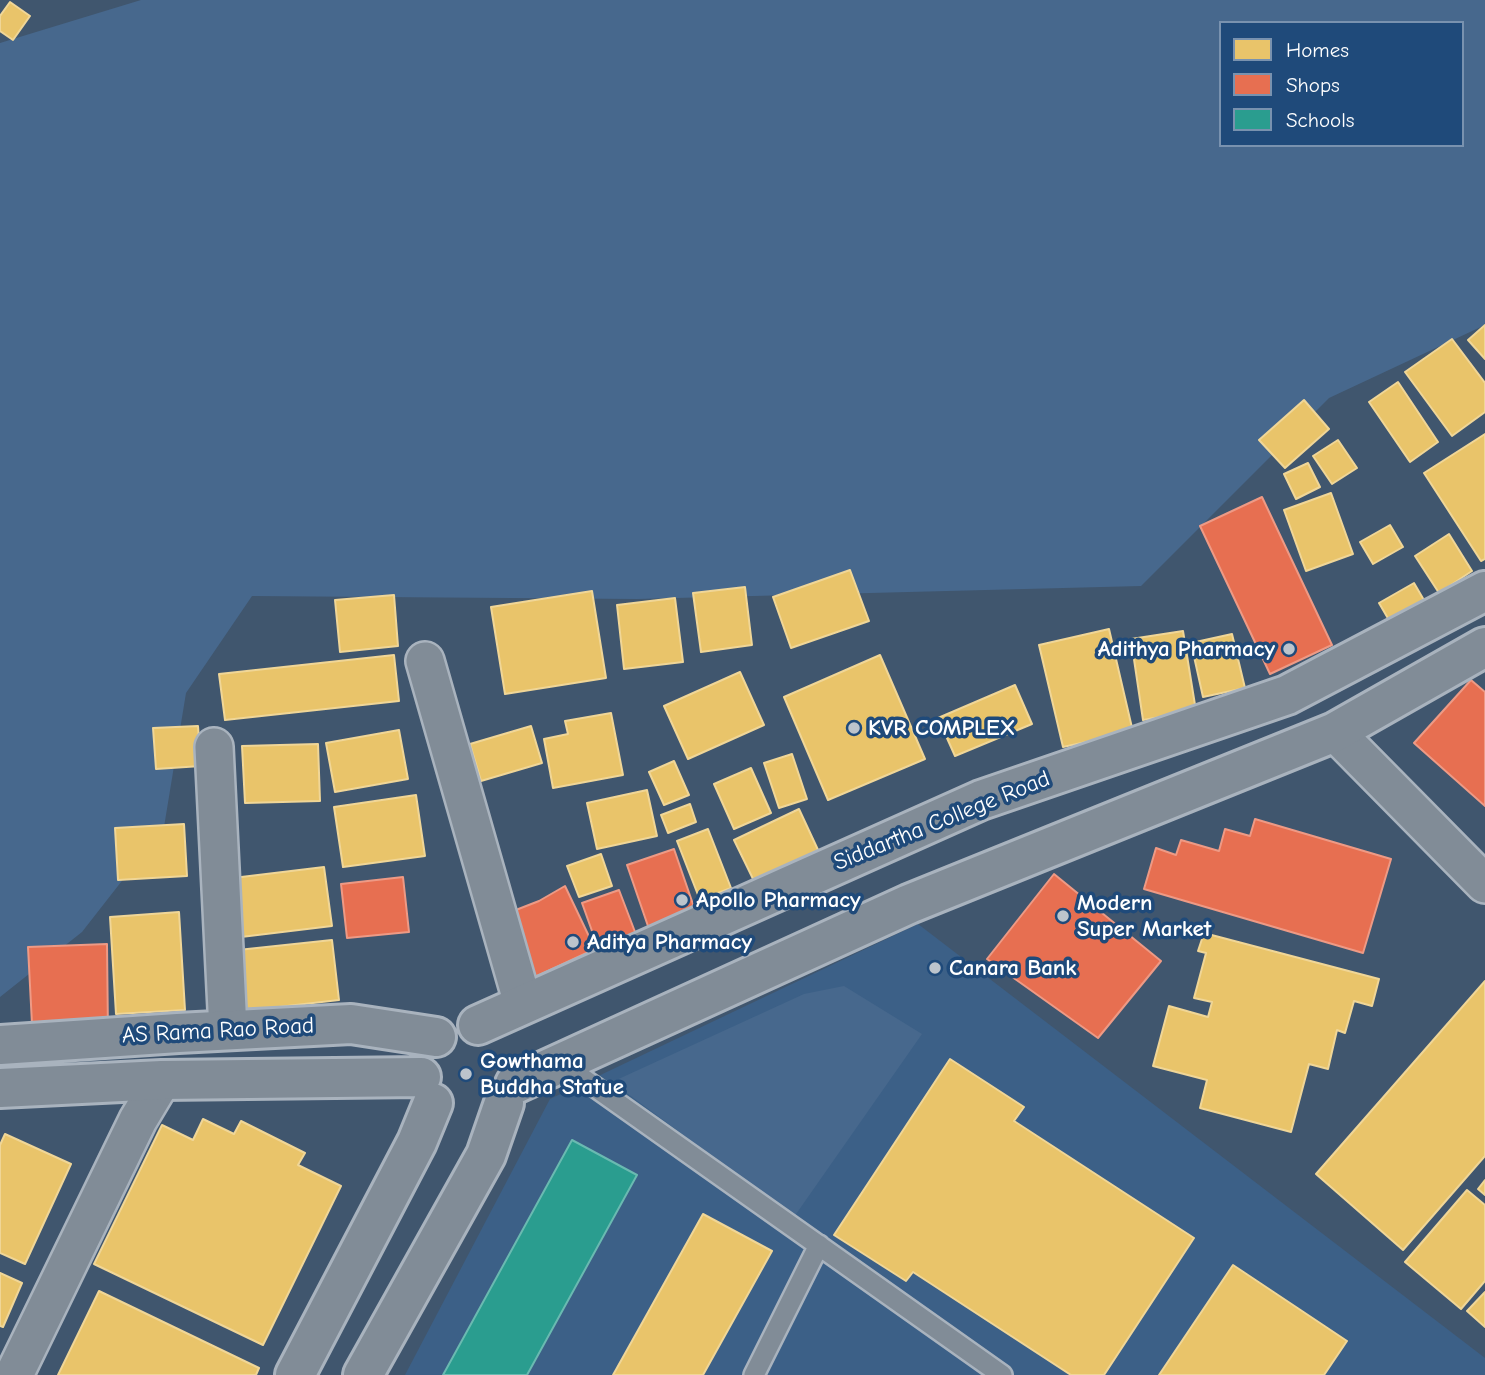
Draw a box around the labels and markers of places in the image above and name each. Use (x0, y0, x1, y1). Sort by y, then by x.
place label: Adithya Pharmacy (1098, 635, 1275, 663)
marker: Adithya Pharmacy (1281, 641, 1297, 657)
place label: KVR COMPLEX (868, 714, 1016, 742)
marker: KVR COMPLEX (846, 720, 862, 736)
place label: Apollo Pharmacy (696, 886, 861, 914)
place label: Modern Super Market (1077, 889, 1211, 943)
marker: Apollo Pharmacy (674, 892, 690, 908)
marker: Modern Super Market (1055, 908, 1071, 924)
place label: Aditya Pharmacy (587, 928, 752, 956)
marker: Aditya Pharmacy (565, 934, 581, 950)
place label: Canara Bank (949, 954, 1077, 982)
marker: Canara Bank (927, 960, 943, 976)
place label: Gowthama Buddha Statue (480, 1047, 624, 1101)
marker: Gowthama Buddha Statue (458, 1066, 474, 1082)

